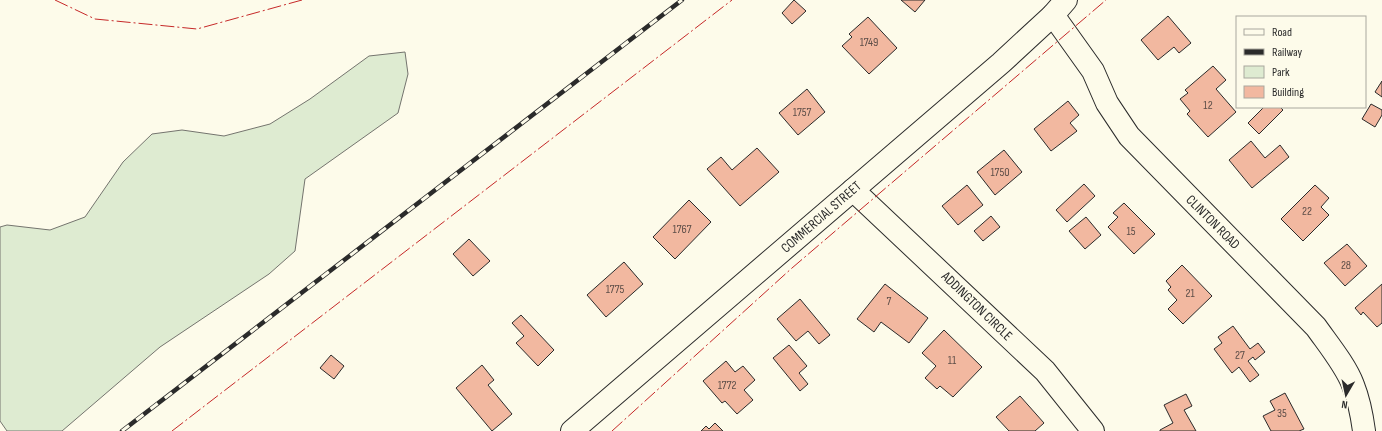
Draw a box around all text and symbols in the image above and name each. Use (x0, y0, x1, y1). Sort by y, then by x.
legend (1236, 16, 1366, 108)
text: Road (1272, 25, 1292, 40)
house number: 1749 (860, 35, 878, 50)
text: Railway (1272, 45, 1303, 60)
text: Park (1272, 65, 1290, 80)
text: Building (1272, 85, 1304, 100)
house number: 12 (1203, 98, 1213, 113)
house number: 1757 (793, 105, 811, 120)
house number: 1750 (990, 165, 1010, 180)
street label: COMMERCIAL STREET (777, 177, 865, 256)
street label: CLINTON ROAD (1182, 191, 1244, 253)
house number: 22 (1302, 204, 1312, 219)
house number: 1767 (672, 222, 692, 237)
house number: 15 (1126, 224, 1136, 239)
house number: 28 (1341, 258, 1351, 273)
street label: ADDINGTON CIRCLE (937, 267, 1016, 344)
house number: 1775 (606, 282, 624, 297)
house number: 21 (1185, 286, 1195, 301)
house number: 7 (887, 294, 892, 309)
house number: 27 (1235, 348, 1245, 363)
house number: 11 (948, 353, 957, 368)
north arrow (1326, 375, 1366, 415)
house number: 1772 (718, 378, 736, 393)
text: N (1340, 397, 1348, 411)
house number: 35 (1277, 406, 1287, 421)

